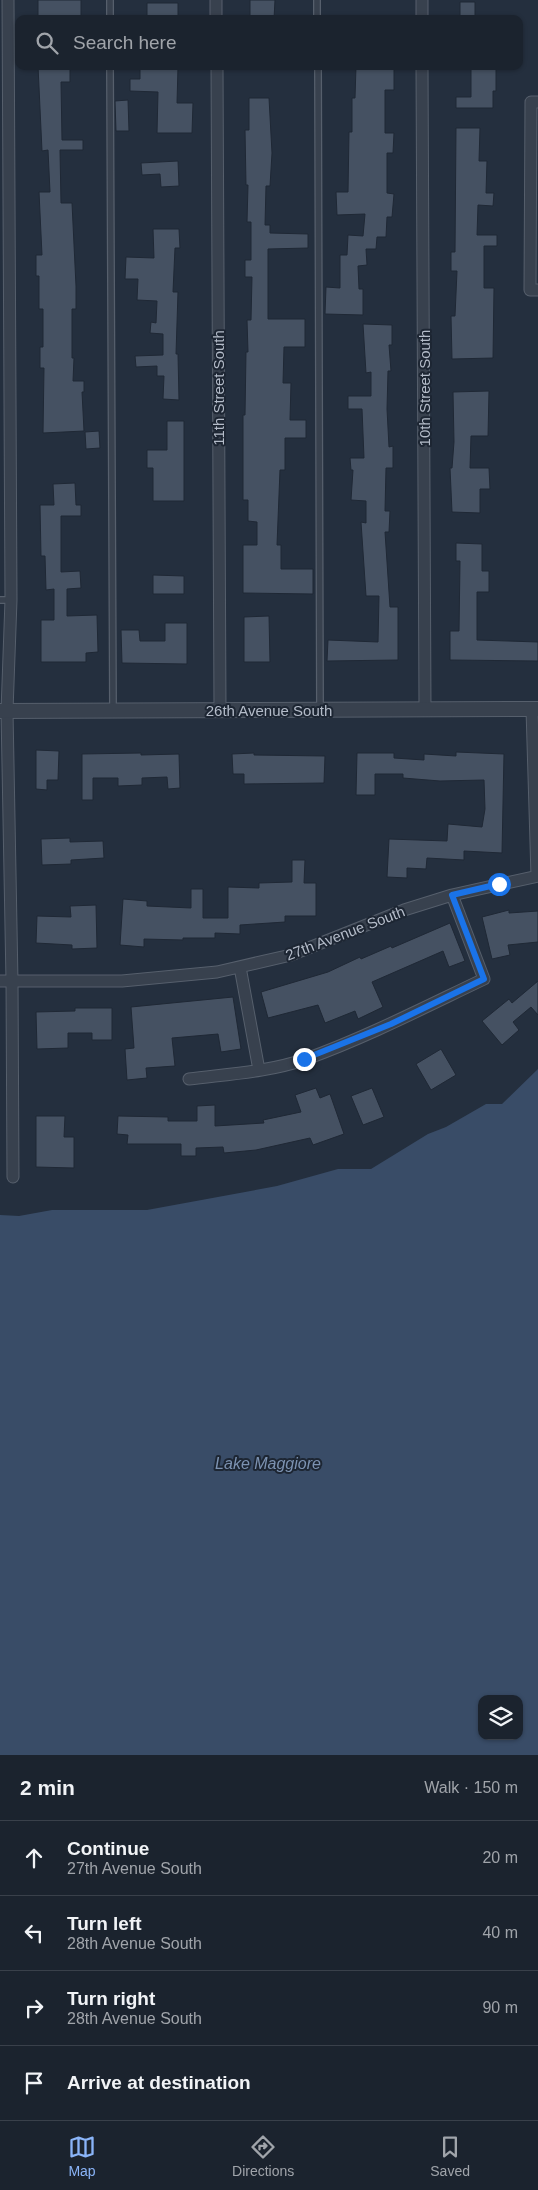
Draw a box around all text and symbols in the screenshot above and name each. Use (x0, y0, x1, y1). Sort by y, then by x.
search box (15, 15, 523, 70)
icon: search (33, 29, 61, 57)
text: Search here (73, 32, 177, 53)
street label: 11th Street South (210, 330, 227, 446)
street label: 10th Street South (416, 330, 433, 446)
street label: 26th Avenue South (206, 702, 332, 719)
route start (488, 873, 511, 896)
street label: 27th Avenue South (283, 902, 407, 964)
route end (293, 1048, 316, 1071)
water label: Lake Maggiore (215, 1455, 321, 1472)
map controls (478, 1695, 523, 1740)
button: layers (478, 1695, 523, 1740)
text: 2 min (20, 1776, 75, 1799)
text: Walk · 150 m (424, 1779, 518, 1796)
text: Continue (67, 1838, 149, 1859)
icon: ahead (20, 1844, 48, 1872)
text: 20 m (482, 1849, 518, 1866)
text: 27th Avenue South (67, 1860, 202, 1877)
text: Turn left (67, 1913, 142, 1934)
icon: left (20, 1919, 48, 1947)
text: 40 m (482, 1924, 518, 1941)
text: 28th Avenue South (67, 1935, 202, 1952)
text: Turn right (67, 1988, 155, 2009)
icon: right (20, 1994, 48, 2022)
text: 90 m (482, 1999, 518, 2016)
text: 28th Avenue South (67, 2010, 202, 2027)
icon: arrive (20, 2069, 48, 2097)
text: Arrive at destination (67, 2072, 251, 2093)
tab: Map (68, 2133, 96, 2179)
tab: Directions (232, 2133, 294, 2179)
tab: Saved (430, 2133, 470, 2179)

